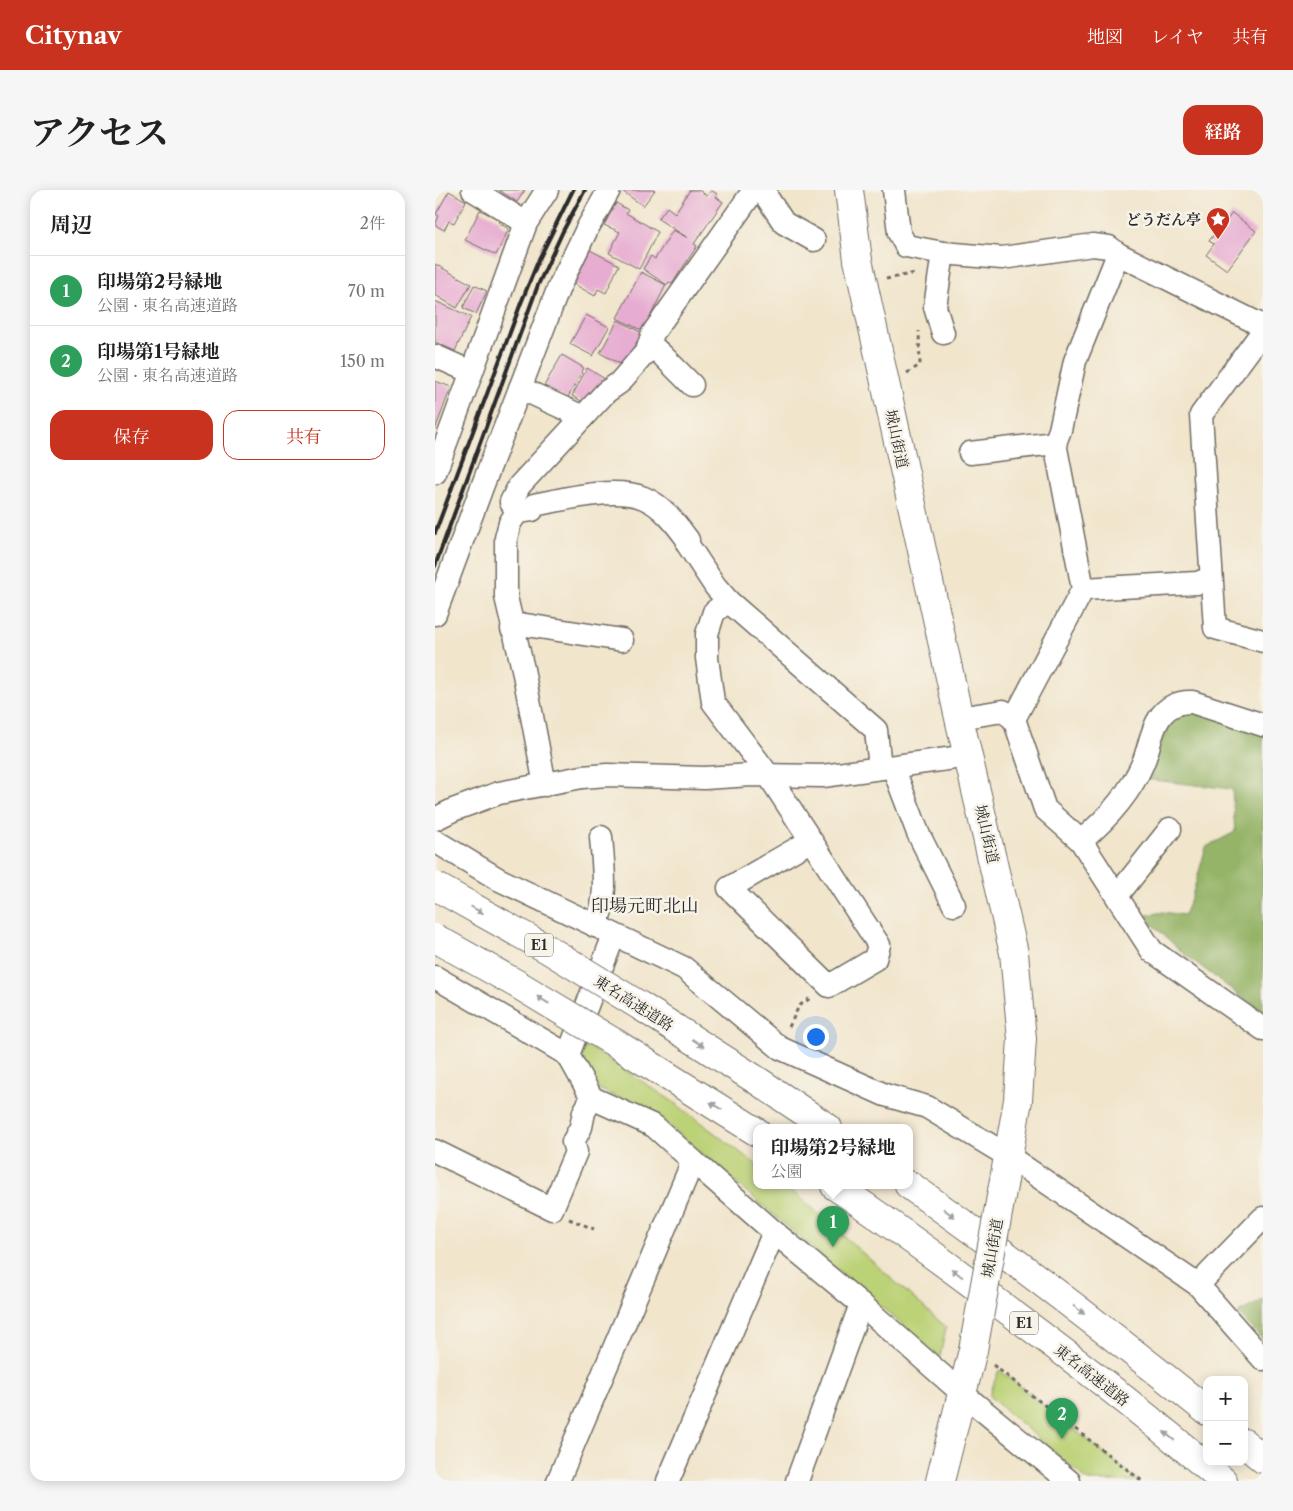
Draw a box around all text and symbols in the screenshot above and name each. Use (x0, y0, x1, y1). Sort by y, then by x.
text: Citynav (25, 21, 122, 50)
text: 地図 (1087, 26, 1123, 48)
text: レイヤ (1151, 26, 1204, 48)
text: 共有 (1232, 26, 1268, 48)
button: 経路 (1183, 105, 1263, 155)
text: アクセス (30, 111, 169, 154)
place icon: どうだん亭 (1205, 206, 1231, 240)
place label: どうだん亭 (1126, 210, 1201, 229)
text: 周辺 (50, 212, 92, 237)
text: 2件 (360, 213, 385, 233)
text: 印場第2号緑地 (97, 270, 222, 293)
text: 1 (62, 281, 70, 301)
text: 70 m (348, 281, 385, 301)
text: 公園 · 東名高速道路 (97, 295, 238, 315)
text: 印場第1号緑地 (97, 340, 220, 363)
text: 2 (61, 351, 71, 371)
text: 150 m (340, 351, 385, 371)
text: 公園 · 東名高速道路 (97, 365, 238, 385)
street label: 城山街道 (881, 408, 913, 470)
button: 保存 (50, 410, 213, 460)
button: 共有 (223, 410, 385, 460)
street label: 城山街道 (971, 803, 1003, 865)
district label: 印場元町北山 (591, 895, 699, 917)
one-way arrow (471, 905, 484, 914)
road number: E1 (525, 934, 553, 956)
street label: 東名高速道路 (591, 971, 677, 1035)
one-way arrow (536, 996, 549, 1005)
your location (803, 1024, 829, 1050)
one-way arrow (691, 1038, 705, 1047)
one-way arrow (709, 1101, 722, 1111)
popup (753, 1124, 913, 1189)
text: 印場第2号緑地 (770, 1136, 896, 1159)
text: 公園 (770, 1161, 802, 1181)
pin: 1 (817, 1206, 849, 1247)
one-way arrow (942, 1208, 955, 1219)
street label: 城山街道 (977, 1217, 1007, 1279)
one-way arrow (950, 1268, 964, 1278)
one-way arrow (1072, 1305, 1085, 1316)
road number: E1 (1010, 1312, 1038, 1334)
street label: 東名高速道路 (1051, 1340, 1133, 1410)
map controls (1203, 1376, 1248, 1466)
button: + (1203, 1376, 1248, 1421)
pin: 2 (1046, 1398, 1078, 1439)
button: − (1203, 1421, 1248, 1466)
one-way arrow (1164, 1430, 1176, 1442)

